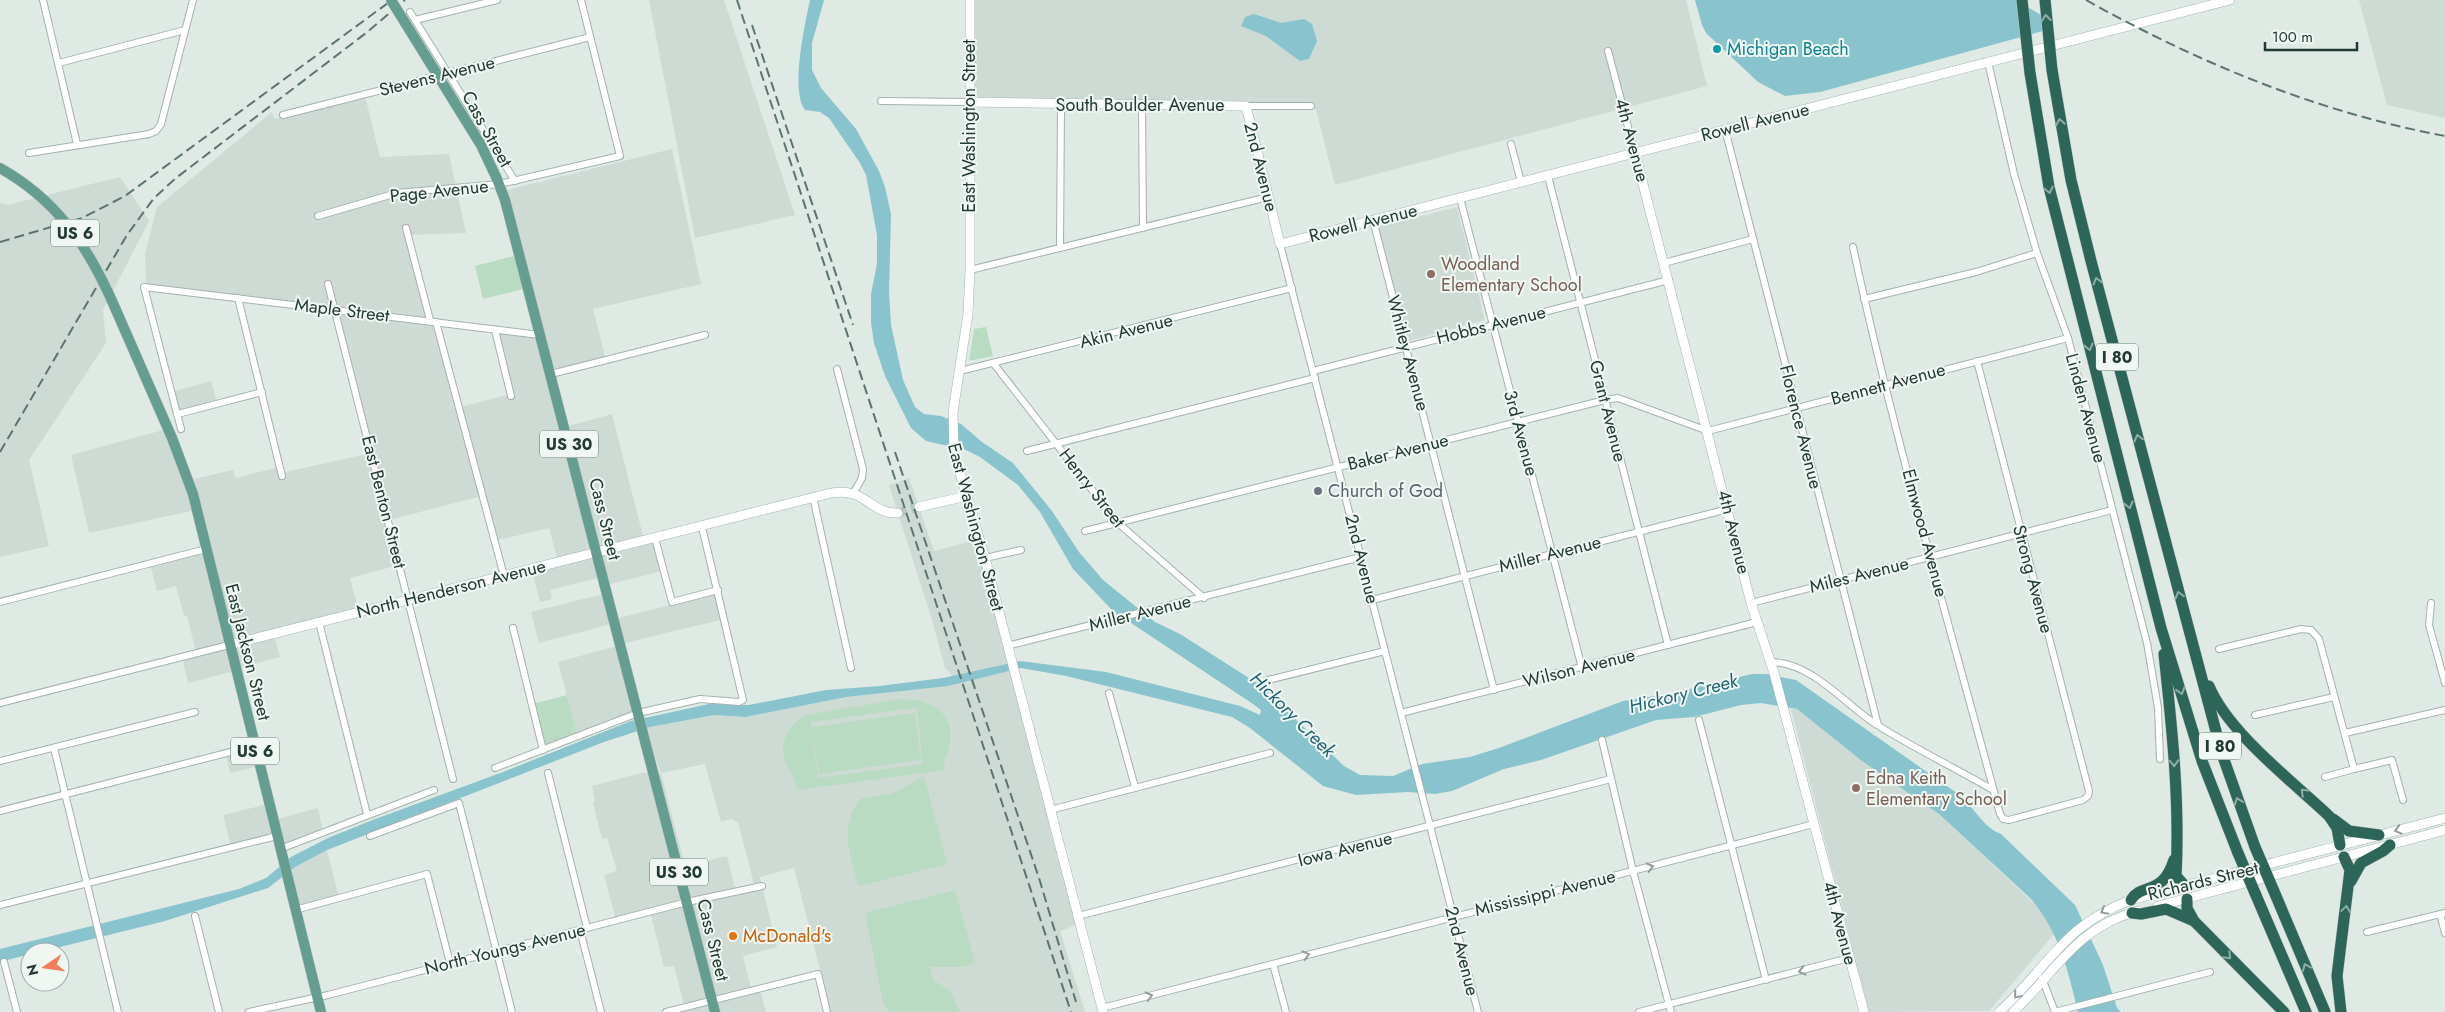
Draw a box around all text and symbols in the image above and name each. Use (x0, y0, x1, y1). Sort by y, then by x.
one-way arrow (2041, 13, 2052, 21)
scale bar (2265, 20, 2358, 52)
text: 100 m (2272, 26, 2313, 48)
place label: Michigan Beach (1727, 36, 1849, 62)
street label: East Washington Street (956, 39, 982, 213)
marker: Michigan Beach (1711, 43, 1723, 55)
street label: Stevens Avenue (376, 49, 498, 103)
street label: Cass Street (455, 86, 519, 173)
street label: South Boulder Avenue (1056, 92, 1224, 118)
street label: 4th Avenue (1608, 95, 1656, 185)
street label: Rowell Avenue (1698, 96, 1812, 148)
one-way arrow (2056, 118, 2066, 127)
street label: 2nd Avenue (1237, 120, 1285, 214)
street label: Page Avenue (388, 173, 490, 209)
one-way arrow (2043, 185, 2054, 194)
street label: Rowell Avenue (1306, 197, 1420, 249)
road number: US 6 (51, 220, 99, 247)
place label: Woodland Elementary School (1441, 251, 1582, 298)
marker: Woodland Elementary School (1425, 268, 1437, 280)
one-way arrow (2092, 277, 2102, 285)
street label: Maple Street (293, 291, 392, 329)
street label: Whitley Avenue (1380, 292, 1436, 414)
street label: Hobbs Avenue (1434, 299, 1548, 351)
street label: Akin Avenue (1077, 307, 1175, 355)
one-way arrow (2083, 343, 2093, 351)
road number: I 80 (2096, 344, 2138, 371)
street label: Linden Avenue (2059, 350, 2113, 466)
street label: Bennett Avenue (1828, 356, 1948, 412)
street label: Grant Avenue (1583, 357, 1633, 465)
street label: Florence Avenue (1773, 362, 1829, 492)
street label: 3rd Avenue (1497, 387, 1545, 479)
street label: Baker Avenue (1345, 427, 1451, 477)
road number: US 30 (540, 430, 598, 458)
street label: East Benton Street (355, 433, 413, 572)
one-way arrow (2133, 433, 2144, 442)
street label: East Washington Street (941, 440, 1011, 615)
street label: Henry Street (1053, 443, 1132, 534)
street label: Elmwood Avenue (1895, 466, 1955, 600)
street label: Cass Street (582, 475, 628, 563)
place label: Church of God (1328, 478, 1443, 504)
marker: Church of God (1312, 485, 1324, 497)
street label: 4th Avenue (1711, 487, 1757, 577)
one-way arrow (2123, 500, 2134, 509)
street label: 2nd Avenue (1338, 512, 1386, 606)
street label: Strong Avenue (2006, 522, 2060, 636)
street label: Miller Avenue (1496, 529, 1604, 579)
street label: Miles Avenue (1807, 550, 1911, 600)
street label: North Henderson Avenue (354, 553, 548, 625)
street label: East Jackson Street (218, 581, 278, 724)
street label: Miller Avenue (1086, 588, 1194, 638)
one-way arrow (2174, 591, 2185, 600)
street label: Wilson Avenue (1520, 642, 1638, 694)
water label: Hickory Creek (1244, 665, 1342, 764)
water label: Hickory Creek (1626, 667, 1741, 720)
one-way arrow (2175, 686, 2185, 695)
road number: I 80 (2199, 732, 2241, 759)
road number: US 6 (231, 738, 279, 764)
one-way arrow (2169, 760, 2180, 768)
place label: Edna Keith Elementary School (1866, 765, 2007, 812)
marker: Edna Keith Elementary School (1850, 782, 1862, 794)
one-way arrow (2300, 789, 2309, 798)
one-way arrow (2234, 797, 2244, 805)
one-way arrow (2393, 824, 2402, 835)
street label: Iowa Avenue (1295, 825, 1395, 873)
street label: Richards Street (2145, 854, 2262, 907)
road number: US 30 (650, 859, 708, 886)
one-way arrow (1646, 862, 1655, 873)
street label: Mississippi Avenue (1472, 863, 1618, 923)
street label: 4th Avenue (1816, 878, 1864, 968)
street label: Cass Street (690, 896, 736, 984)
street label: 2nd Avenue (1438, 904, 1486, 998)
one-way arrow (2341, 904, 2351, 913)
one-way arrow (2100, 905, 2109, 915)
street label: North Youngs Avenue (422, 916, 588, 982)
place label: McDonald's (743, 923, 831, 949)
marker: McDonald's (727, 930, 739, 942)
north arrow (20, 942, 70, 992)
one-way arrow (1302, 950, 1311, 961)
one-way arrow (2222, 950, 2231, 959)
text: N (21, 962, 43, 978)
one-way arrow (2301, 963, 2312, 972)
one-way arrow (1798, 965, 1806, 975)
one-way arrow (2013, 989, 2022, 998)
one-way arrow (1145, 991, 1153, 1001)

